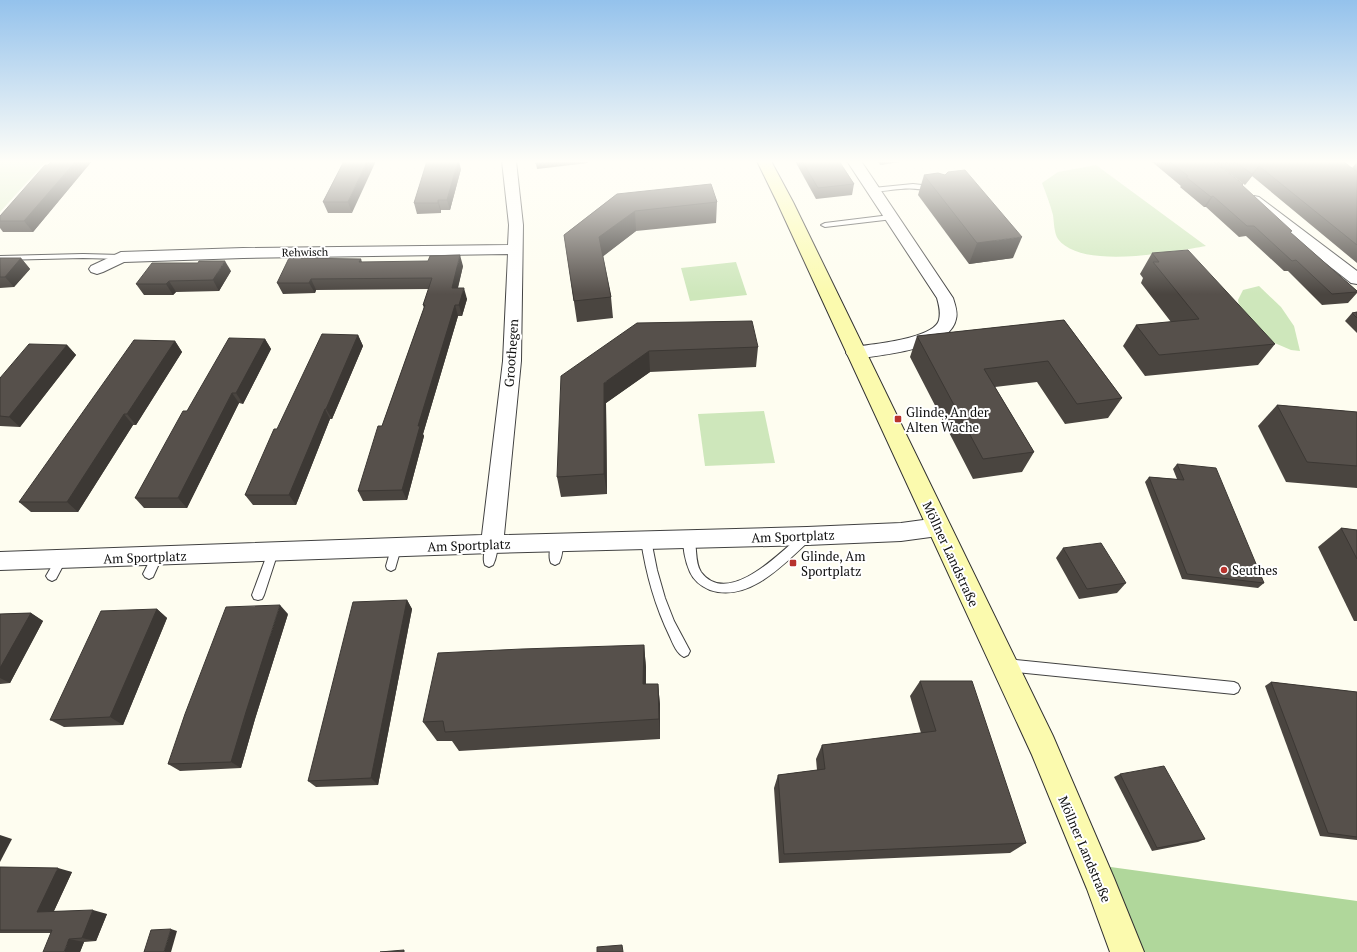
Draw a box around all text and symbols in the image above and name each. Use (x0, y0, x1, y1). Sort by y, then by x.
street label: Rehwisch (282, 245, 329, 259)
street label: Groothegen (500, 318, 522, 388)
place label: Glinde, An der Alten Wache (906, 403, 989, 436)
marker: Glinde, An der Alten Wache (893, 414, 903, 424)
street label: Möllner Landstraße (919, 498, 983, 610)
street label: Am Sportplatz (751, 526, 835, 546)
street label: Am Sportplatz (427, 535, 511, 555)
street label: Am Sportplatz (103, 547, 187, 567)
place label: Glinde, Am Sportplatz (801, 547, 865, 580)
marker: Glinde, Am Sportplatz (788, 558, 798, 568)
place label: Seuthes (1232, 561, 1278, 579)
marker: Seuthes (1219, 565, 1229, 575)
street label: Möllner Landstraße (1054, 793, 1116, 905)

